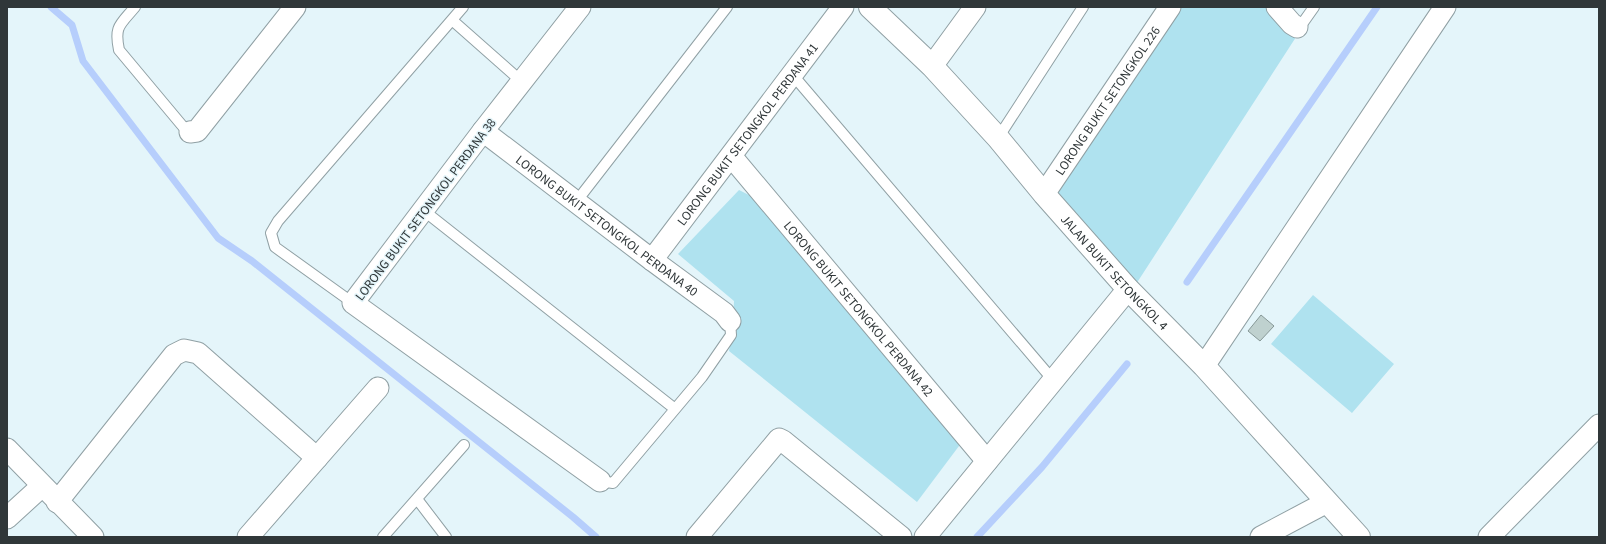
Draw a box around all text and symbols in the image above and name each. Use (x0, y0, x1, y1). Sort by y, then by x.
street label: LORONG BUKIT SETONGKOL 226 (1051, 23, 1165, 179)
street label: LORONG BUKIT SETONGKOL PERDANA 41 (673, 40, 823, 229)
street label: LORONG BUKIT SETONGKOL PERDANA 38 (351, 115, 500, 304)
street label: LORONG BUKIT SETONGKOL PERDANA 40 (512, 151, 701, 301)
street label: JALAN BUKIT SETONGKOL 4 (1056, 211, 1172, 335)
street label: LORONG BUKIT SETONGKOL PERDANA 42 (779, 217, 937, 401)

